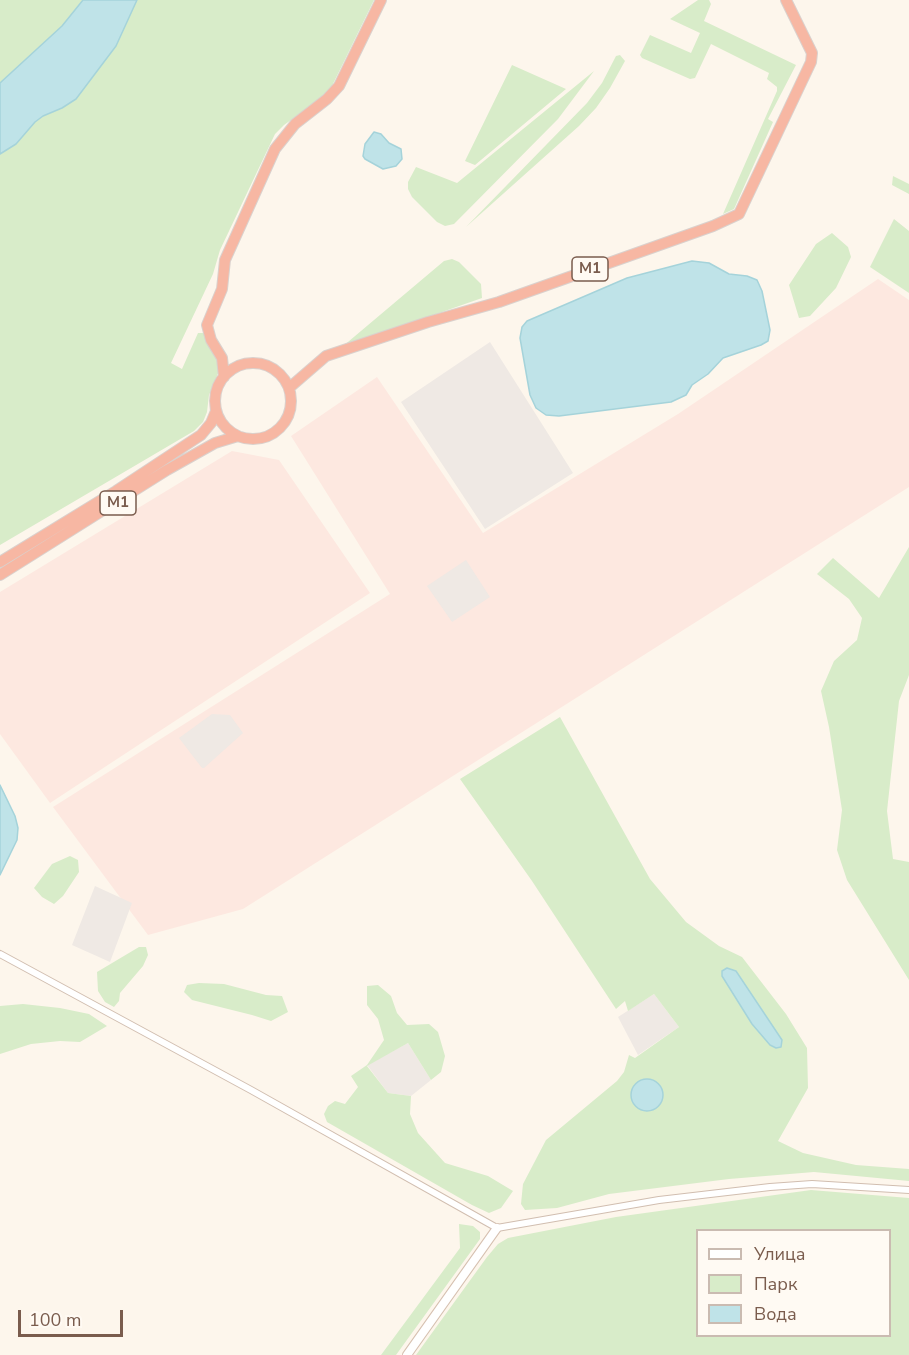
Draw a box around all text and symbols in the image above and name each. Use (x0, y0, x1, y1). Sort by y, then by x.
road number: М1 (572, 257, 608, 281)
road number: М1 (100, 491, 136, 515)
legend (696, 1229, 891, 1337)
text: Улица (754, 1242, 805, 1266)
text: Парк (754, 1272, 797, 1296)
scale bar (21, 1298, 126, 1336)
text: Вода (754, 1302, 797, 1326)
text: 100 m (29, 1308, 81, 1332)

